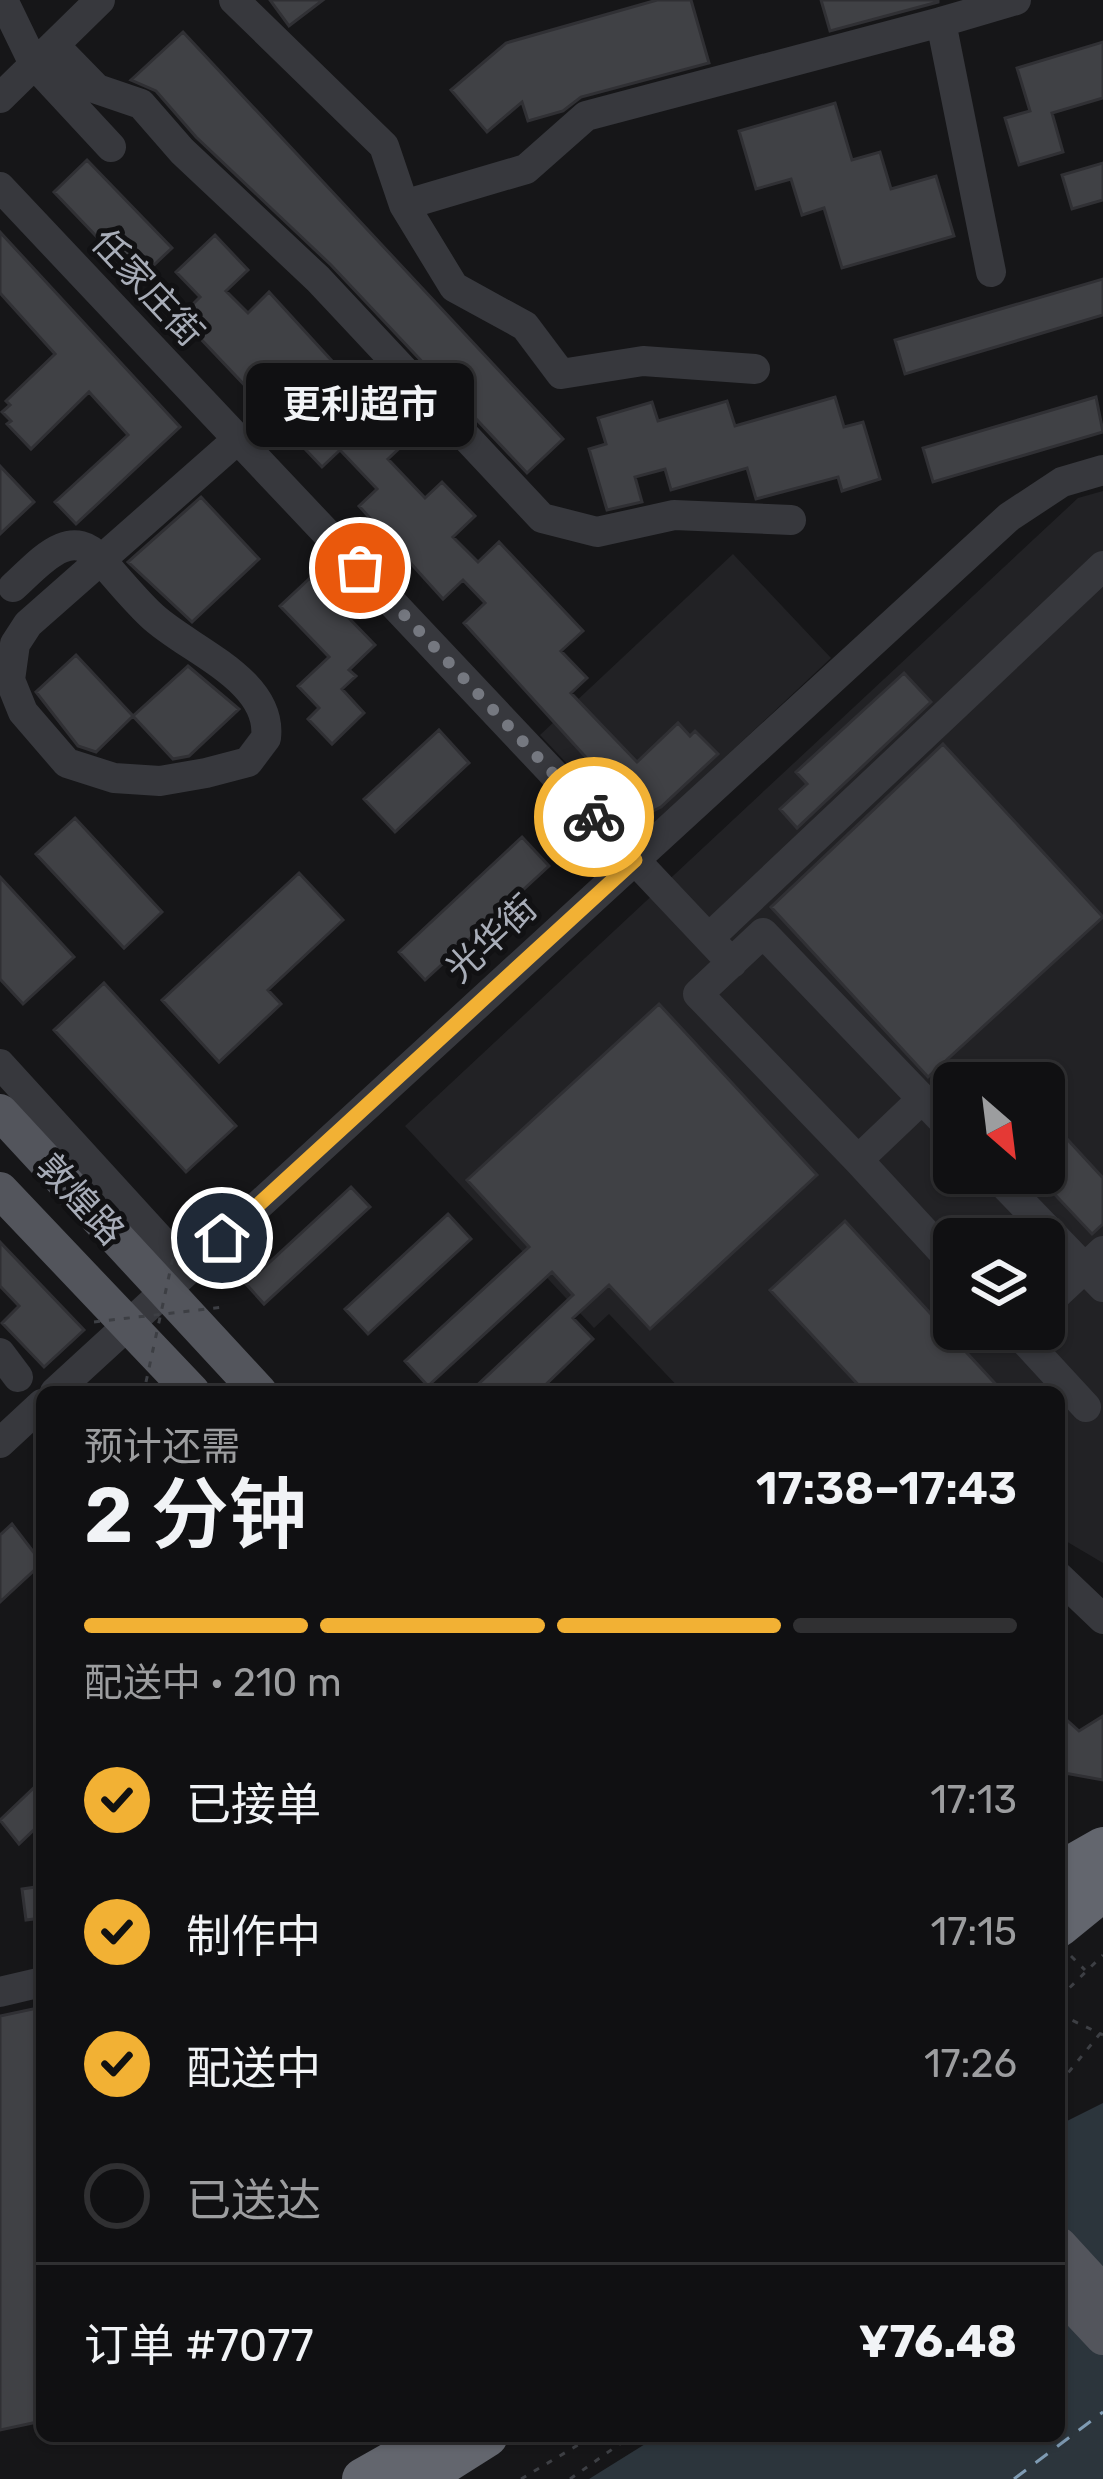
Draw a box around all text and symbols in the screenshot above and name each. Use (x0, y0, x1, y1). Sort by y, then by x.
street label: 任家庄街 (83, 220, 212, 355)
callout: 更利超市 (246, 364, 474, 448)
text: 更利超市 (282, 382, 438, 428)
pin (309, 517, 411, 619)
icon: bag (327, 535, 393, 601)
courier (534, 757, 654, 877)
icon: bike (561, 784, 627, 850)
street label: 光华街 (437, 886, 546, 991)
north arrow (933, 1062, 1065, 1194)
map controls (933, 1062, 1065, 1350)
street label: 敦煌路 (28, 1145, 133, 1254)
pin (171, 1187, 273, 1289)
icon: home (189, 1205, 255, 1271)
button: layers (933, 1218, 1065, 1350)
text: 预计还需 (84, 1424, 240, 1470)
text: 17:38–17:43 (756, 1462, 1017, 1515)
text: 2 分钟 (84, 1469, 307, 1562)
text: 配送中 · 210 m (84, 1660, 342, 1706)
icon: check (84, 1767, 150, 1833)
text: 17:13 (930, 1777, 1017, 1823)
text: 已接单 (186, 1778, 321, 1831)
icon: check (84, 1899, 150, 1965)
text: 17:15 (930, 1909, 1017, 1955)
text: 制作中 (186, 1910, 321, 1963)
icon: check (84, 2031, 150, 2097)
text: 17:26 (924, 2041, 1017, 2087)
text: 配送中 (186, 2042, 321, 2095)
text: 已送达 (186, 2174, 321, 2227)
text: ¥76.48 (858, 2315, 1017, 2368)
text: 订单 #7077 (84, 2319, 314, 2372)

